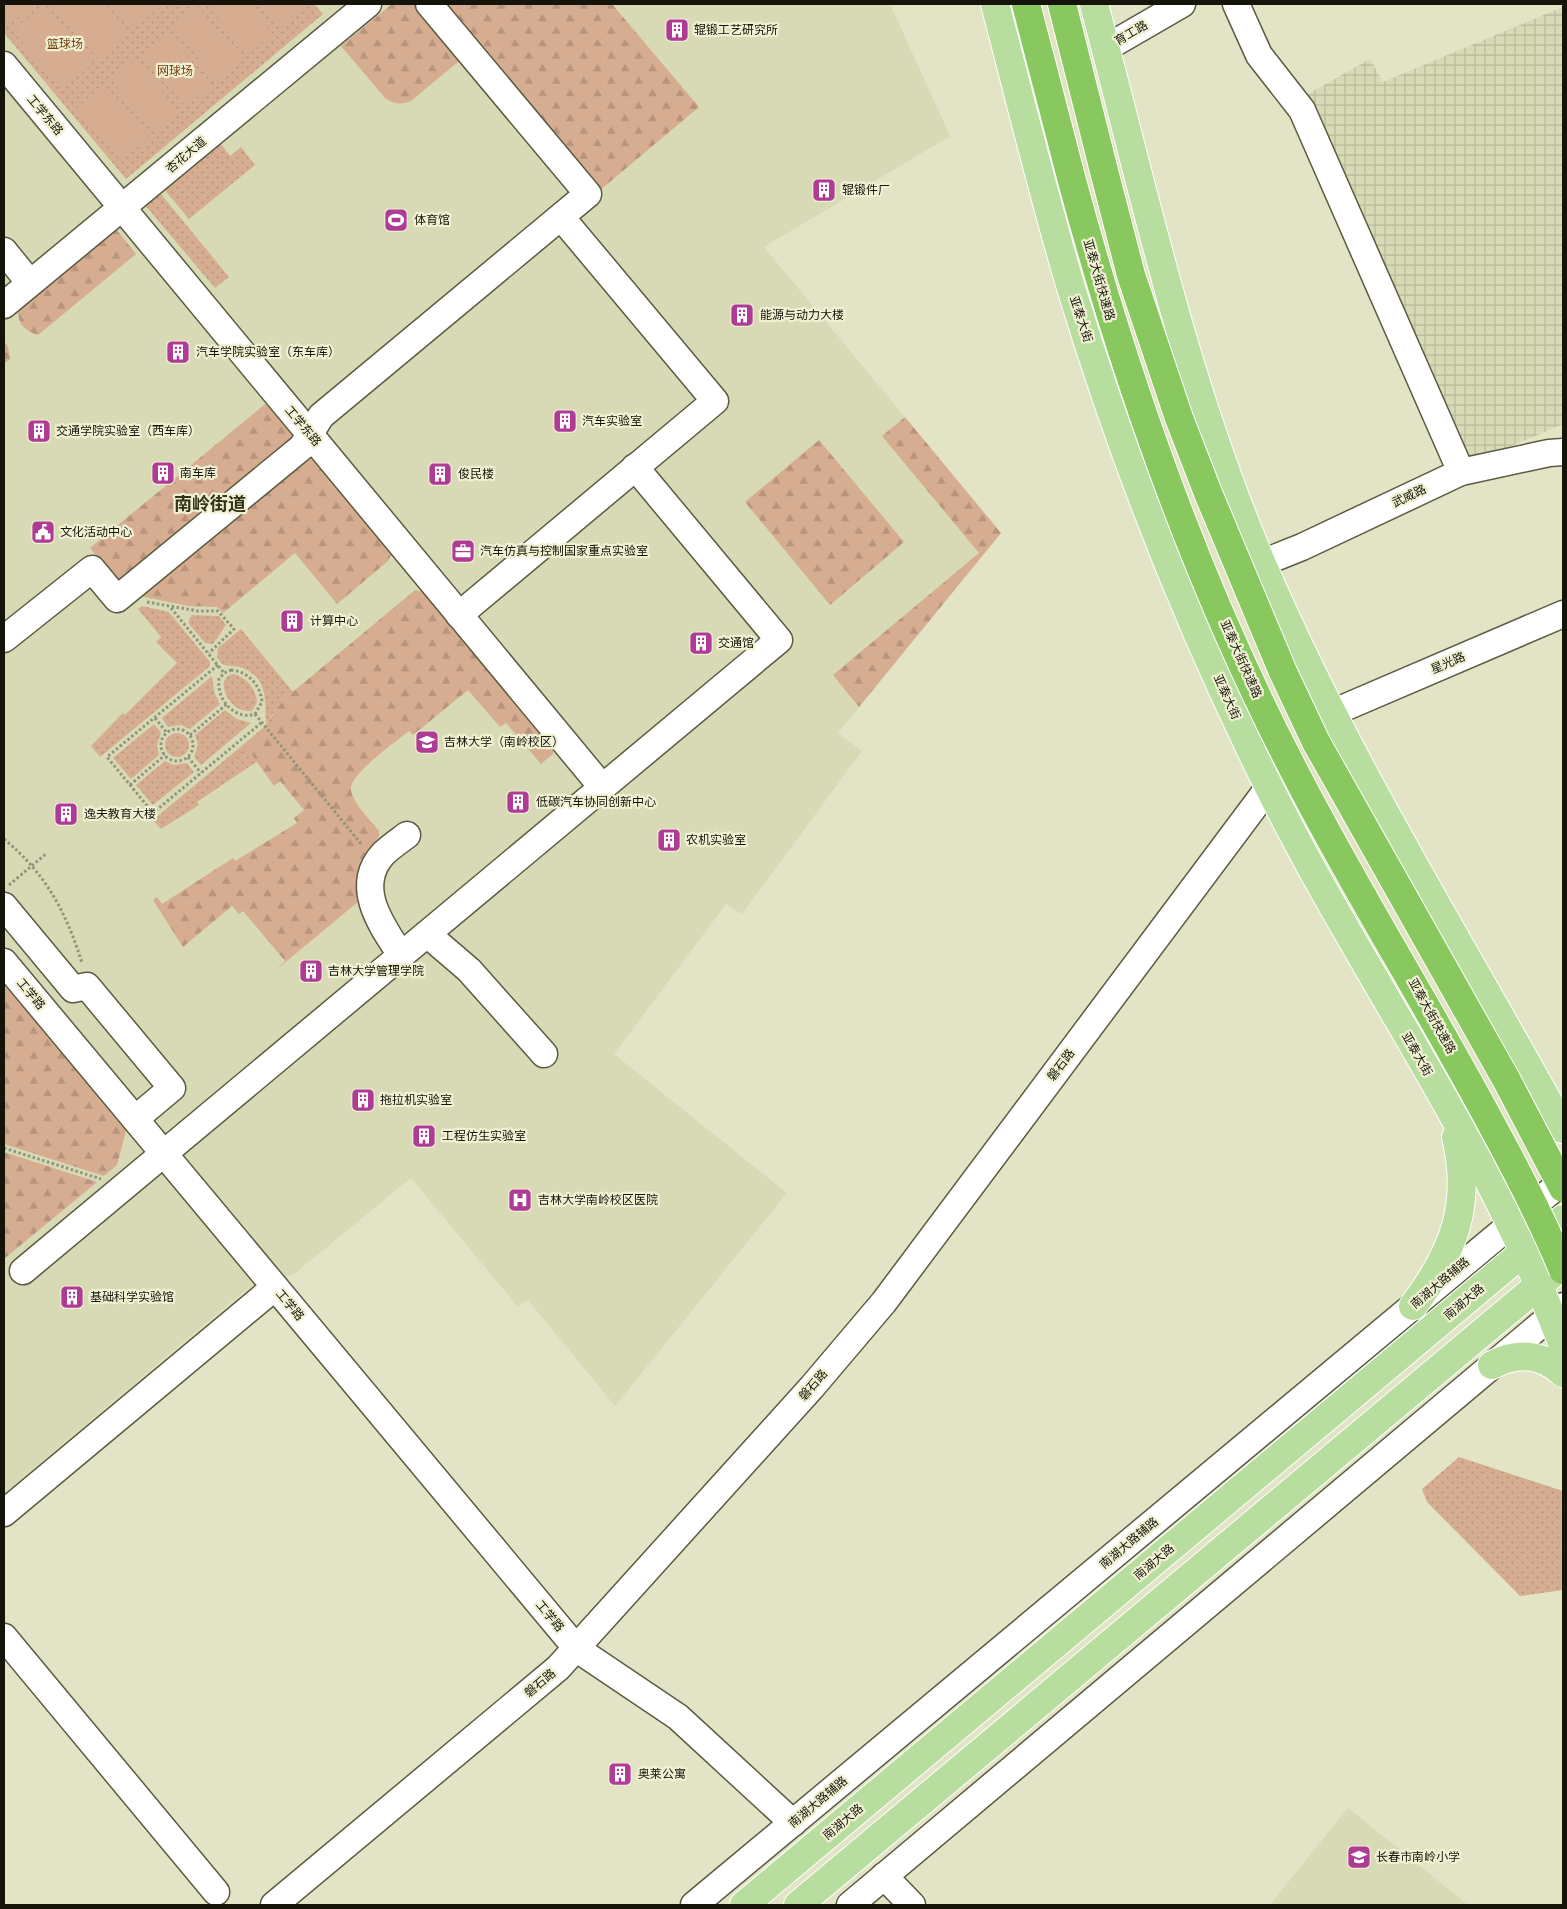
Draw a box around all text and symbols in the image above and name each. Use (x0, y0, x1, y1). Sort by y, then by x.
street label: 育工路 (1111, 16, 1151, 49)
building icon: 辊锻工艺研究所 (664, 17, 690, 43)
place label: 辊锻工艺研究所 (694, 21, 778, 38)
park label: 篮球场 (47, 35, 83, 52)
park label: 网球场 (157, 62, 193, 79)
street label: 工学东路 (23, 91, 67, 139)
street label: 杏花大道 (162, 133, 210, 177)
building icon: 辊锻件厂 (811, 177, 837, 203)
place label: 辊锻件厂 (842, 181, 890, 198)
sports icon: 体育馆 (383, 207, 409, 233)
place label: 体育馆 (414, 211, 450, 228)
street label: 亚泰大街快速路 (1081, 238, 1117, 322)
street label: 亚泰大街 (1067, 294, 1095, 344)
building icon: 能源与动力大楼 (729, 302, 755, 328)
place label: 能源与动力大楼 (760, 306, 844, 323)
building icon: 汽车学院实验室（东车库） (165, 339, 191, 365)
place label: 汽车学院实验室（东车库） (196, 343, 340, 360)
street label: 工学东路 (281, 402, 325, 450)
building icon: 汽车实验室 (552, 408, 578, 434)
place label: 汽车实验室 (582, 412, 642, 429)
building icon: 交通学院实验室（西车库） (26, 418, 52, 444)
place label: 交通学院实验室（西车库） (56, 422, 200, 439)
building icon: 南车库 (150, 460, 176, 486)
building icon: 俊民楼 (427, 461, 453, 487)
place label: 南车库 (180, 464, 216, 481)
place label: 俊民楼 (458, 465, 494, 482)
street label: 武威路 (1389, 480, 1429, 511)
district label: 南岭街道 (174, 491, 246, 515)
public building icon: 文化活动中心 (30, 519, 56, 545)
place label: 文化活动中心 (60, 523, 132, 540)
office icon: 汽车仿真与控制国家重点实验室 (450, 538, 476, 564)
place label: 汽车仿真与控制国家重点实验室 (480, 542, 648, 559)
building icon: 计算中心 (279, 608, 305, 634)
place label: 计算中心 (310, 612, 358, 629)
street label: 亚泰大街快速路 (1217, 618, 1265, 700)
building icon: 交通馆 (688, 630, 714, 656)
place label: 交通馆 (718, 634, 754, 651)
street label: 星光路 (1428, 648, 1468, 677)
street label: 亚泰大街 (1211, 672, 1243, 722)
school or university icon: 吉林大学（南岭校区） (414, 729, 440, 755)
place label: 吉林大学（南岭校区） (444, 733, 564, 750)
building icon: 低碳汽车协同创新中心 (505, 789, 531, 815)
place label: 低碳汽车协同创新中心 (536, 793, 656, 810)
building icon: 逸夫教育大楼 (53, 801, 79, 827)
place label: 逸夫教育大楼 (84, 805, 156, 822)
building icon: 农机实验室 (656, 827, 682, 853)
place label: 农机实验室 (686, 831, 746, 848)
building icon: 吉林大学管理学院 (298, 958, 324, 984)
place label: 吉林大学管理学院 (328, 962, 424, 979)
street label: 工学路 (13, 974, 49, 1013)
street label: 亚泰大街快速路 (1405, 976, 1459, 1056)
street label: 亚泰大街 (1399, 1030, 1435, 1078)
street label: 磐石路 (1043, 1045, 1078, 1084)
building icon: 拖拉机实验室 (350, 1087, 376, 1113)
place label: 拖拉机实验室 (380, 1091, 452, 1108)
building icon: 工程仿生实验室 (411, 1123, 437, 1149)
place label: 工程仿生实验室 (442, 1127, 526, 1144)
hospital icon: 吉林大学南岭校区医院 (507, 1187, 533, 1213)
place label: 吉林大学南岭校区医院 (538, 1191, 658, 1208)
street label: 南湖大路辅路 (1408, 1254, 1472, 1312)
street label: 南湖大路 (1441, 1281, 1487, 1323)
building icon: 基础科学实验馆 (59, 1284, 85, 1310)
street label: 工学路 (272, 1285, 308, 1324)
place label: 基础科学实验馆 (90, 1288, 174, 1305)
street label: 磐石路 (794, 1366, 831, 1404)
street label: 南湖大路辅路 (1097, 1514, 1161, 1572)
street label: 南湖大路 (1131, 1541, 1177, 1583)
street label: 工学路 (532, 1596, 568, 1635)
street label: 磐石路 (520, 1665, 559, 1701)
building icon: 奥莱公寓 (607, 1761, 633, 1787)
place label: 奥莱公寓 (638, 1765, 686, 1782)
street label: 南湖大路辅路 (786, 1773, 850, 1831)
street label: 南湖大路 (820, 1801, 866, 1843)
school or university icon: 长春市南岭小学 (1346, 1844, 1372, 1870)
place label: 长春市南岭小学 (1376, 1848, 1460, 1865)

